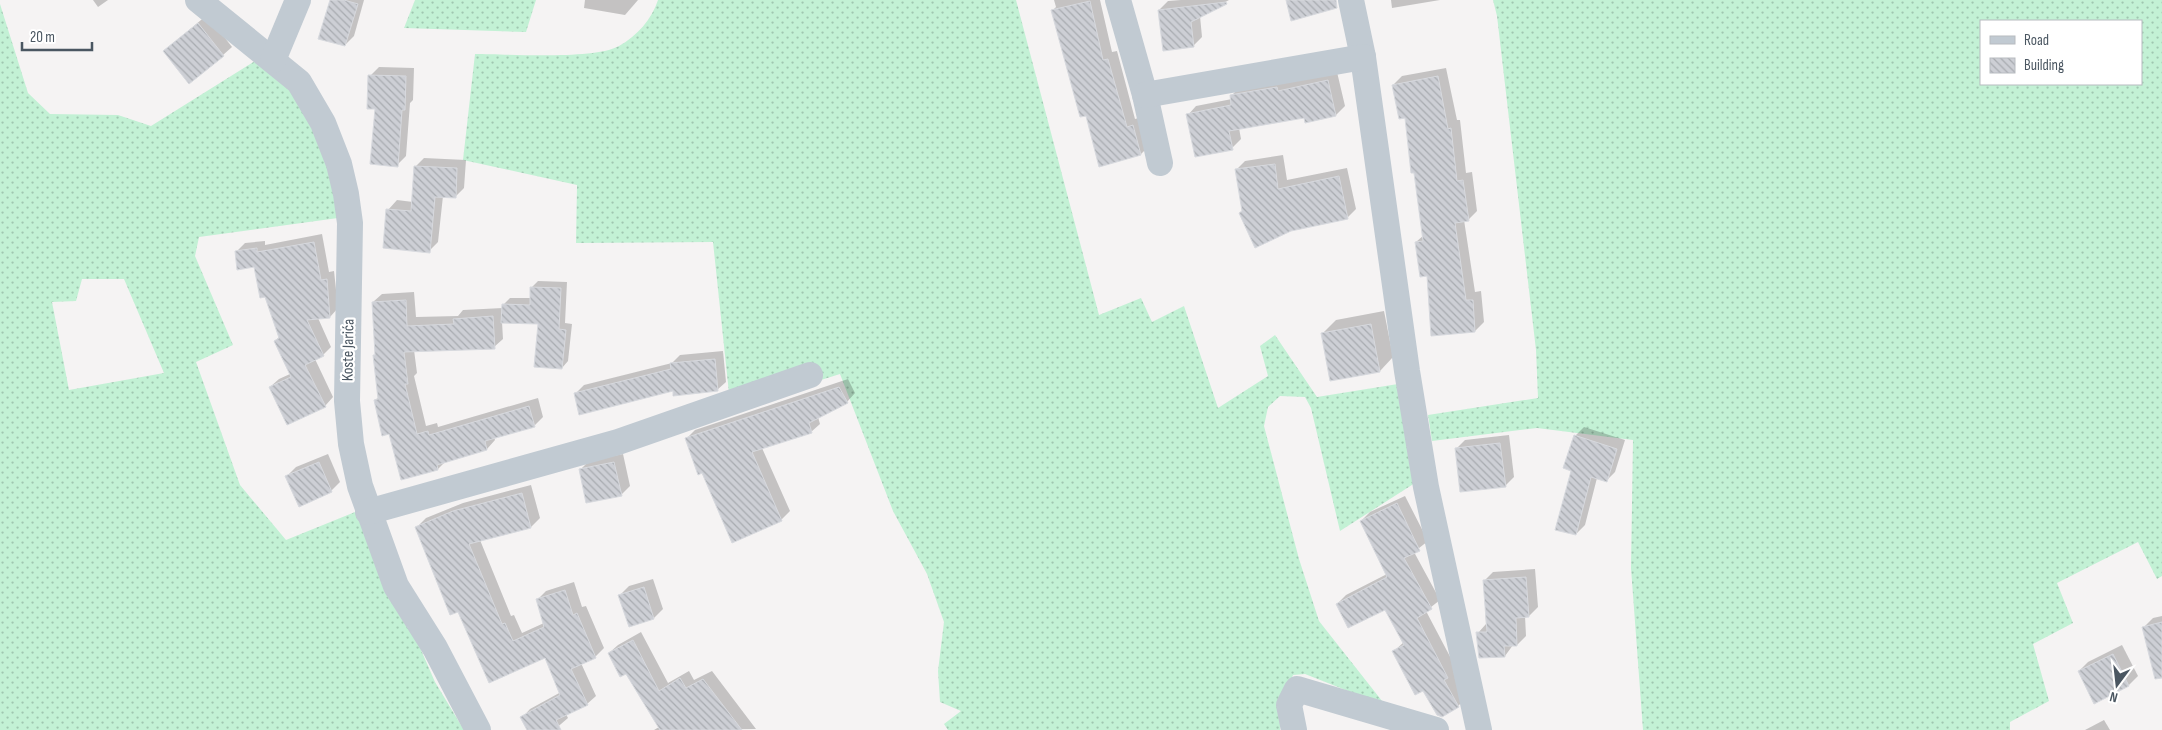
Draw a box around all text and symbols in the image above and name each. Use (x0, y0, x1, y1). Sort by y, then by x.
scale bar (22, 20, 92, 52)
legend (1980, 20, 2142, 85)
text: 20 m (30, 28, 55, 47)
text: Road (2024, 31, 2049, 50)
text: Building (2024, 56, 2064, 75)
street label: Koste Jarića (338, 319, 359, 381)
north arrow (2092, 660, 2142, 710)
text: N (2108, 688, 2120, 706)

